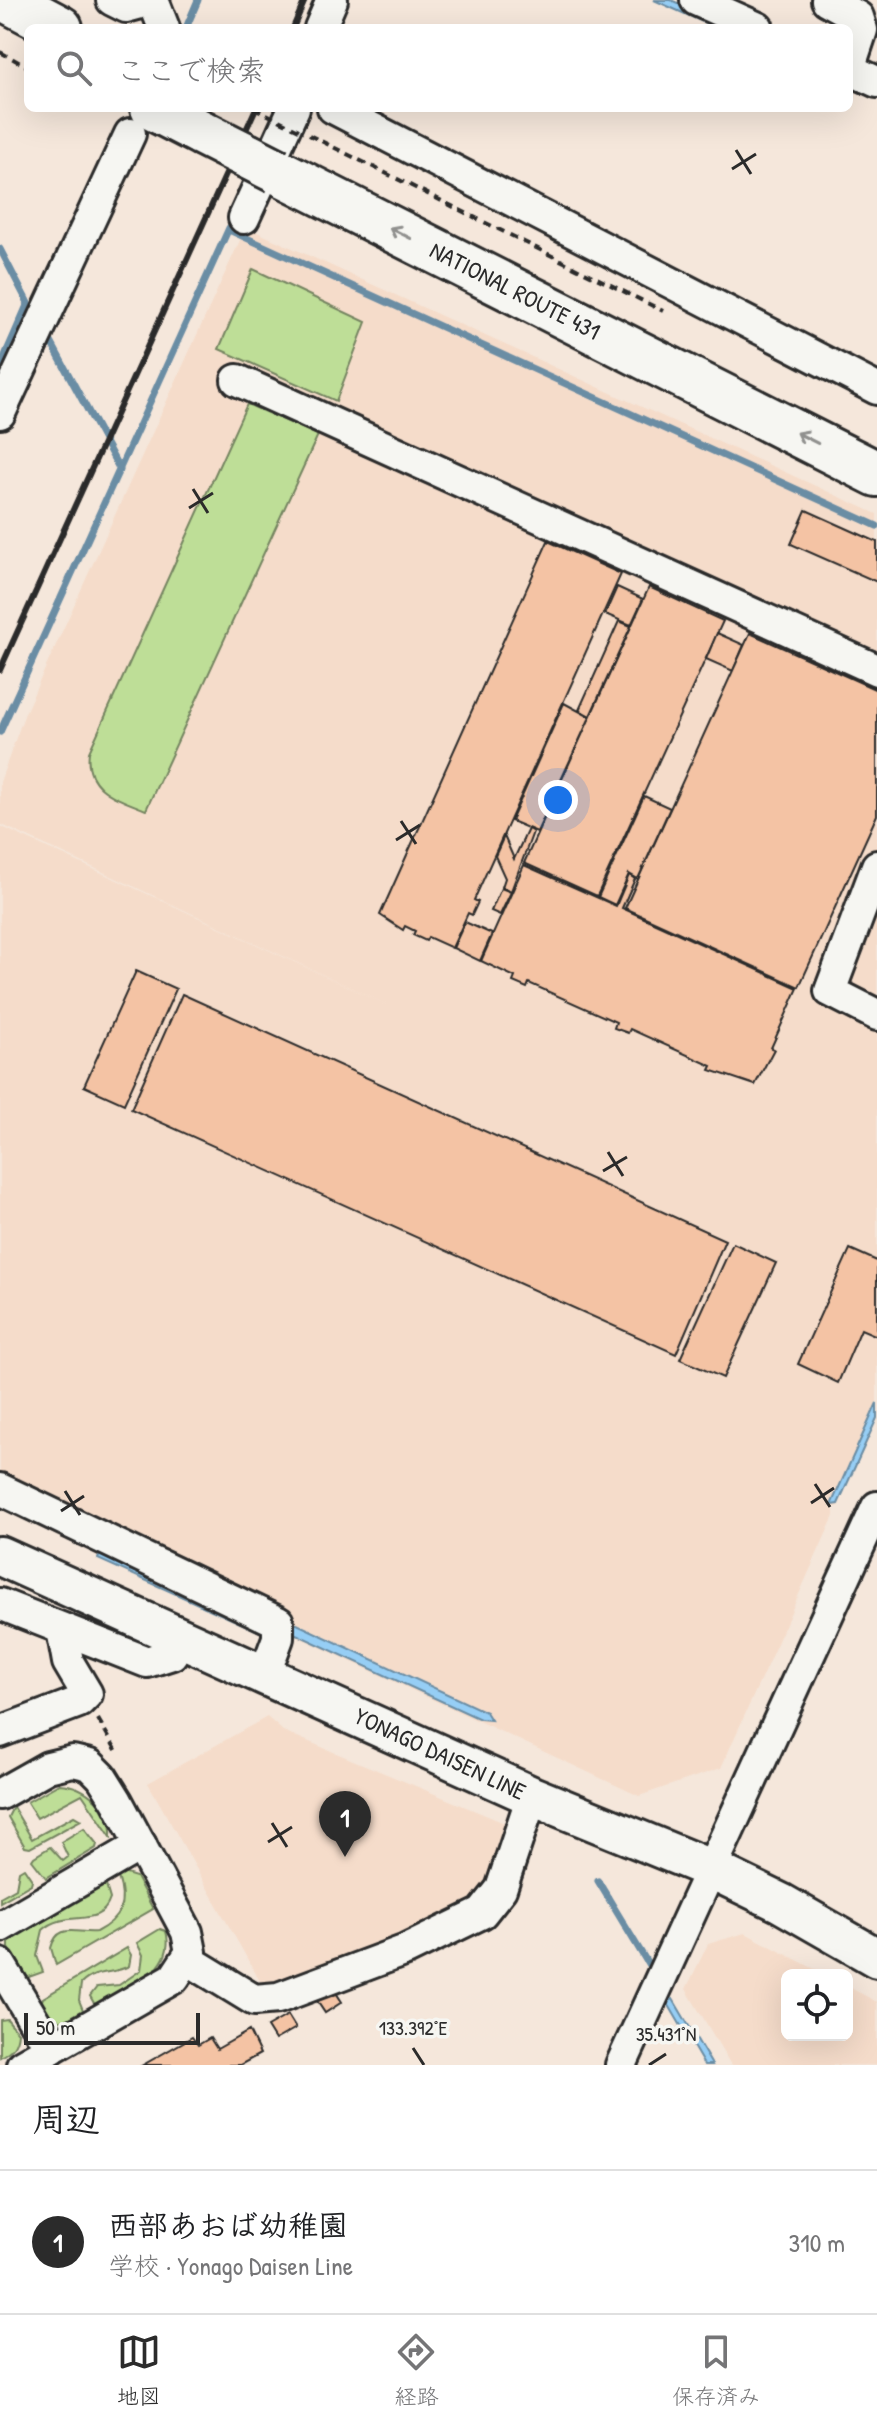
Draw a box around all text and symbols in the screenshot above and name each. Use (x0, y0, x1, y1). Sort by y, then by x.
search box (24, 24, 853, 112)
icon: search (52, 46, 96, 90)
text: ここで検索 (116, 50, 266, 90)
one-way arrow (389, 225, 413, 240)
street label: NATIONAL ROUTE 431 (425, 233, 606, 347)
one-way arrow (796, 430, 820, 446)
your location (538, 780, 578, 820)
street label: YONAGO DAISEN LINE (350, 1699, 532, 1807)
pin: 1 (319, 1791, 371, 1857)
map controls (781, 1969, 853, 2041)
button: locate (781, 1969, 853, 2041)
scale bar (24, 2009, 200, 2045)
text: 50 m (36, 2012, 75, 2042)
text: 133.392°E (379, 2014, 447, 2041)
text: 35.431°N (636, 2020, 696, 2047)
text: 周辺 (32, 2096, 100, 2142)
text: 西部あおば幼稚園 (108, 2205, 348, 2245)
text: 1 (53, 2225, 63, 2260)
text: 310 m (789, 2225, 845, 2260)
text: 学校 · Yonago Daisen Line (108, 2248, 353, 2283)
tab: 地図 (117, 2330, 161, 2411)
tab: 経路 (394, 2330, 438, 2411)
tab: 保存済み (672, 2330, 760, 2411)

